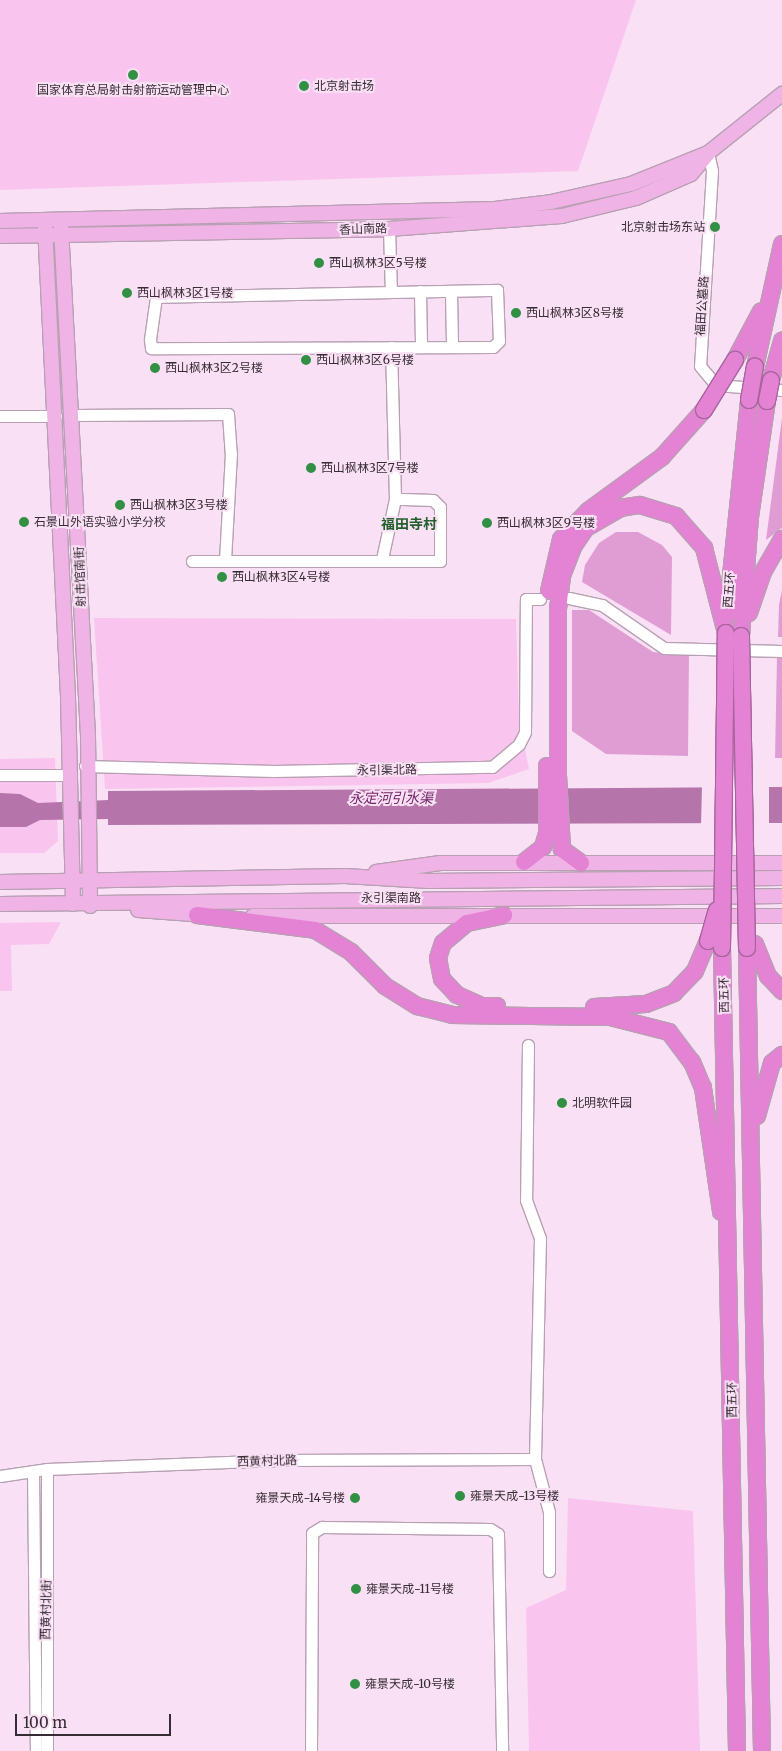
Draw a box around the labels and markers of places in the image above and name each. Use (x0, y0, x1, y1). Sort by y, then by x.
marker: 国家体育总局射击射箭运动管理中心 (127, 69, 139, 81)
place label: 北京射击场 (314, 79, 374, 93)
marker: 北京射击场 (298, 80, 310, 92)
place label: 国家体育总局射击射箭运动管理中心 (37, 83, 229, 97)
place label: 北京射击场东站 (621, 220, 705, 234)
marker: 北京射击场东站 (709, 221, 721, 233)
place label: 西山枫林3区5号楼 (329, 256, 427, 270)
marker: 西山枫林3区5号楼 (313, 257, 325, 269)
place label: 西山枫林3区1号楼 (137, 286, 233, 300)
marker: 西山枫林3区1号楼 (121, 287, 133, 299)
place label: 西山枫林3区8号楼 (526, 306, 624, 320)
marker: 西山枫林3区8号楼 (510, 307, 522, 319)
place label: 西山枫林3区6号楼 (316, 353, 414, 367)
marker: 西山枫林3区6号楼 (300, 354, 312, 366)
place label: 西山枫林3区2号楼 (165, 361, 263, 375)
marker: 西山枫林3区2号楼 (149, 362, 161, 374)
place label: 西山枫林3区7号楼 (321, 461, 419, 475)
marker: 西山枫林3区7号楼 (305, 462, 317, 474)
place label: 西山枫林3区3号楼 (130, 498, 228, 512)
marker: 西山枫林3区3号楼 (114, 499, 126, 511)
place label: 石景山外语实验小学分校 (34, 515, 166, 529)
marker: 石景山外语实验小学分校 (18, 516, 30, 528)
place label: 西山枫林3区9号楼 (497, 516, 595, 530)
marker: 西山枫林3区9号楼 (481, 517, 493, 529)
place label: 西山枫林3区4号楼 (232, 570, 330, 584)
marker: 西山枫林3区4号楼 (216, 571, 228, 583)
place label: 北明软件园 (572, 1096, 632, 1110)
marker: 北明软件园 (556, 1097, 568, 1109)
place label: 雍景天成-13号楼 (470, 1489, 559, 1503)
marker: 雍景天成-13号楼 (454, 1490, 466, 1502)
place label: 雍景天成-14号楼 (255, 1491, 345, 1505)
marker: 雍景天成-14号楼 (349, 1492, 361, 1504)
place label: 雍景天成-11号楼 (366, 1582, 454, 1596)
marker: 雍景天成-11号楼 (350, 1583, 362, 1595)
place label: 雍景天成-10号楼 (365, 1677, 455, 1691)
marker: 雍景天成-10号楼 (349, 1678, 361, 1690)

